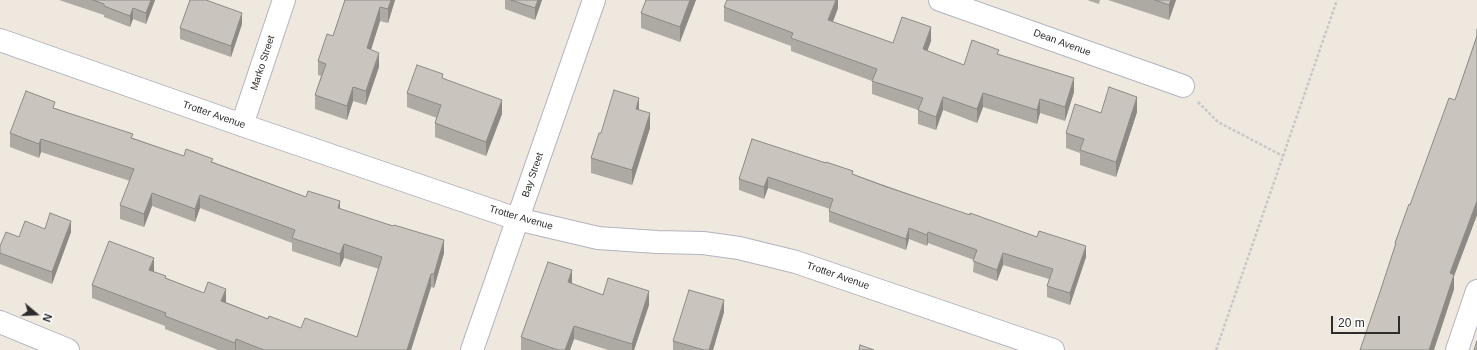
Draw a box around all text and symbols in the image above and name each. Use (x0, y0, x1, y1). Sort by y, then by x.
street label: Dean Avenue (1032, 27, 1092, 59)
street label: Marko Street (248, 34, 278, 92)
street label: Trotter Avenue (181, 99, 247, 131)
street label: Bay Street (520, 151, 546, 199)
street label: Trotter Avenue (488, 203, 554, 233)
street label: Trotter Avenue (805, 260, 871, 292)
north arrow (16, 294, 56, 334)
scale bar (1333, 308, 1402, 334)
text: N (40, 312, 54, 324)
text: 20 m (1338, 316, 1365, 330)

